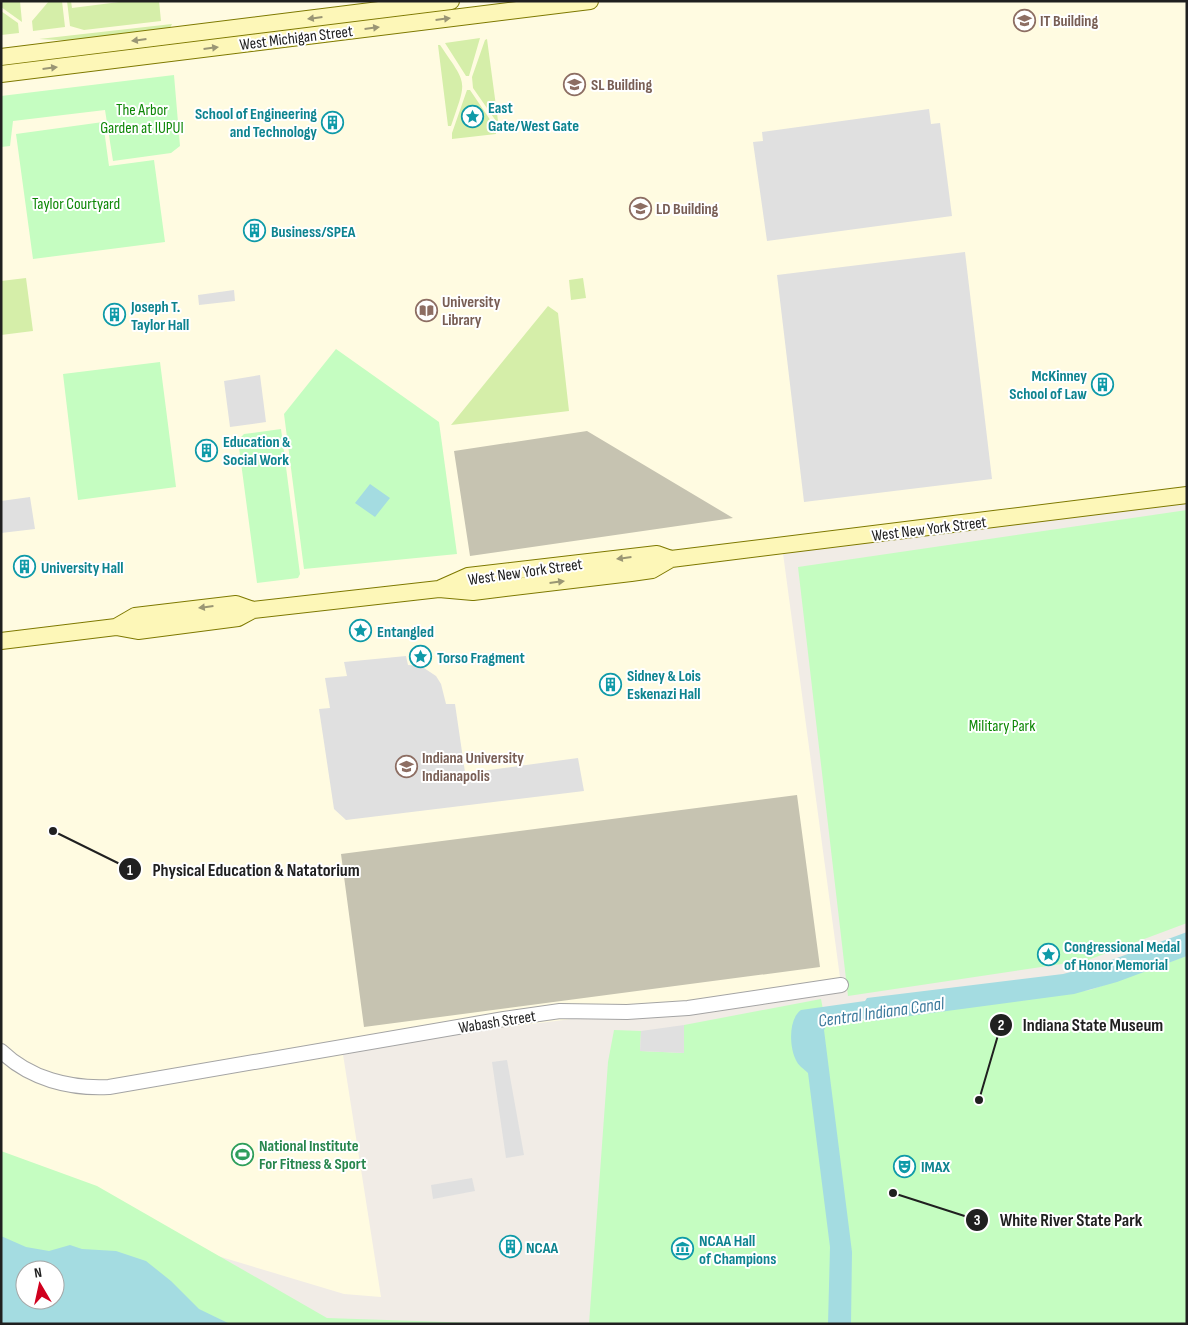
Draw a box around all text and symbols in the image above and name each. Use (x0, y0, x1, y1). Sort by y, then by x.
school or university icon: IT Building (1012, 8, 1036, 32)
place label: IT Building (1040, 12, 1098, 31)
one-way arrow (307, 14, 323, 22)
one-way arrow (435, 15, 451, 23)
street label: West Michigan Street (238, 22, 354, 55)
one-way arrow (364, 24, 380, 32)
one-way arrow (130, 36, 146, 44)
one-way arrow (203, 44, 219, 52)
one-way arrow (42, 64, 58, 72)
school or university icon: SL Building (563, 72, 587, 96)
place label: SL Building (591, 76, 652, 95)
place label: East Gate/West Gate (488, 99, 579, 136)
park label: The Arbor Garden at IUPUI (100, 101, 184, 138)
place icon: East Gate/West Gate (460, 104, 484, 128)
place label: School of Engineering and Technology (195, 105, 317, 142)
building icon: School of Engineering and Technology (321, 110, 345, 134)
park label: Taylor Courtyard (32, 195, 120, 214)
school or university icon: LD Building (628, 196, 652, 220)
place label: LD Building (656, 200, 719, 219)
building icon: Business/SPEA (243, 219, 267, 243)
place label: Business/SPEA (271, 223, 356, 242)
place label: University Library (442, 293, 501, 330)
place label: Joseph T. Taylor Hall (130, 298, 189, 335)
library icon: University Library (414, 298, 438, 322)
building icon: Joseph T. Taylor Hall (103, 303, 127, 327)
place label: McKinney School of Law (1009, 367, 1087, 404)
building icon: McKinney School of Law (1091, 372, 1115, 396)
place label: Education & Social Work (223, 433, 291, 470)
building icon: Education & Social Work (195, 438, 219, 462)
street label: West New York Street (871, 513, 988, 546)
one-way arrow (616, 554, 632, 562)
building icon: University Hall (13, 555, 37, 579)
street label: West New York Street (467, 555, 584, 590)
place label: University Hall (41, 559, 123, 578)
one-way arrow (550, 578, 566, 586)
one-way arrow (198, 604, 214, 612)
place icon: Entangled (349, 619, 373, 643)
place label: Entangled (377, 623, 434, 642)
place icon: Torso Fragment (409, 645, 433, 669)
place label: Torso Fragment (437, 649, 525, 668)
place label: Sidney & Lois Eskenazi Hall (627, 667, 701, 704)
building icon: Sidney & Lois Eskenazi Hall (599, 672, 623, 696)
park label: Military Park (969, 717, 1035, 736)
place label: Indiana University Indianapolis (422, 749, 524, 786)
school or university icon: Indiana University Indianapolis (394, 754, 418, 778)
callout: Physical Education & Natatorium (117, 853, 369, 886)
text: Physical Education & Natatorium (152, 860, 360, 881)
text: 1 (127, 861, 133, 880)
place label: Congressional Medal of Honor Memorial (1064, 938, 1180, 975)
place icon: Congressional Medal of Honor Memorial (1036, 943, 1060, 967)
water label: Central Indiana Canal (817, 993, 946, 1032)
street label: Wabash Street (457, 1007, 537, 1038)
callout: Indiana State Museum (988, 1008, 1174, 1041)
text: Indiana State Museum (1023, 1015, 1163, 1036)
text: 2 (998, 1016, 1004, 1035)
place label: National Institute For Fitness & Sport (259, 1137, 366, 1174)
sports icon: National Institute For Fitness & Sport (231, 1142, 255, 1166)
theatre icon: IMAX (893, 1154, 917, 1178)
place label: IMAX (921, 1158, 950, 1177)
callout: White River State Park (965, 1203, 1152, 1236)
text: White River State Park (1000, 1210, 1143, 1231)
text: 3 (974, 1211, 981, 1230)
place label: NCAA Hall of Champions (699, 1232, 776, 1269)
building icon: NCAA (498, 1235, 522, 1259)
museum icon: NCAA Hall of Champions (671, 1237, 695, 1261)
place label: NCAA (526, 1239, 559, 1258)
north arrow (15, 1260, 65, 1310)
text: N (33, 1264, 43, 1282)

